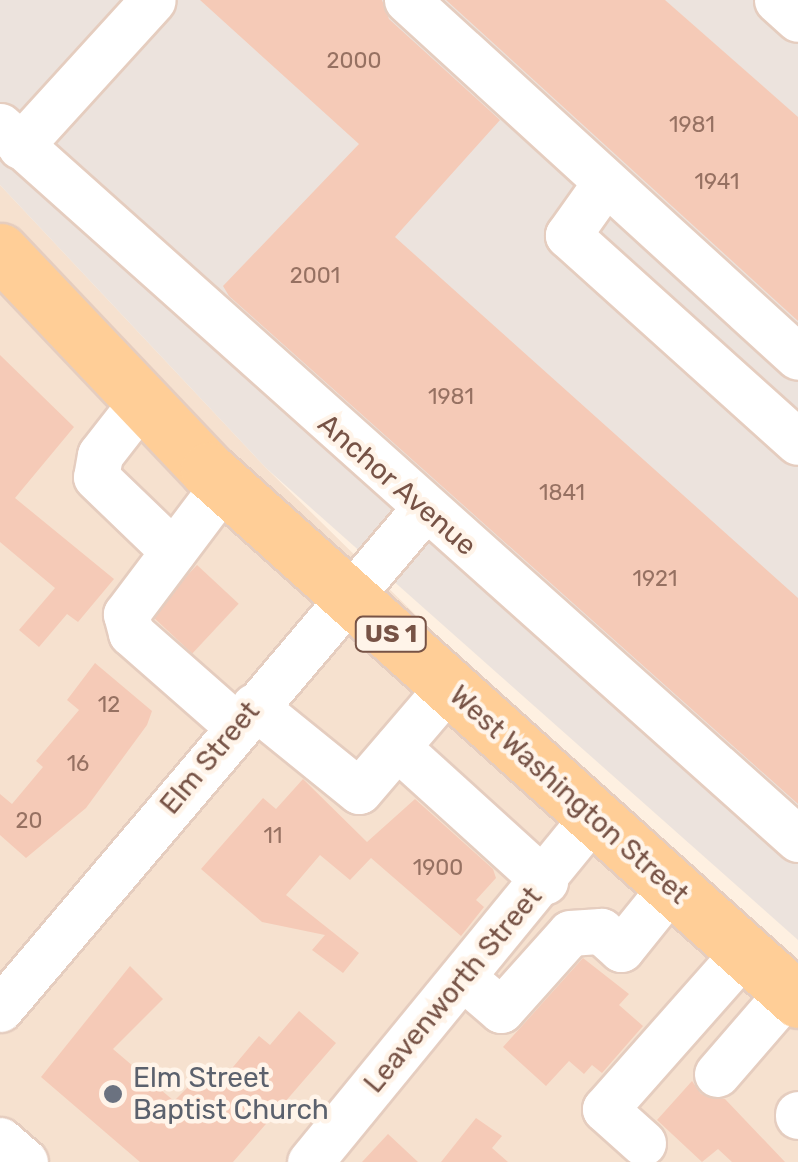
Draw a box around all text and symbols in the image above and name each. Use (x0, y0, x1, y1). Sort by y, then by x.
house number: 2000 (327, 48, 381, 74)
house number: 1981 (669, 112, 715, 138)
house number: 1941 (695, 169, 739, 195)
house number: 2001 (290, 263, 340, 289)
house number: 1981 (428, 384, 474, 410)
street label: Anchor Avenue (311, 407, 483, 563)
house number: 1841 (539, 480, 585, 506)
house number: 1921 (633, 566, 677, 592)
road number: US 1 (354, 614, 428, 654)
street label: West Washington Street (442, 679, 696, 911)
house number: 12 (98, 692, 120, 718)
street label: Elm Street (153, 695, 267, 821)
house number: 16 (67, 751, 89, 777)
house number: 20 (16, 808, 42, 834)
house number: 11 (264, 823, 282, 849)
house number: 1900 (413, 855, 463, 881)
street label: Leavenworth Street (357, 880, 549, 1100)
place label: Elm Street Baptist Church (133, 1061, 329, 1127)
marker: Elm Street Baptist Church (102, 1083, 124, 1105)

